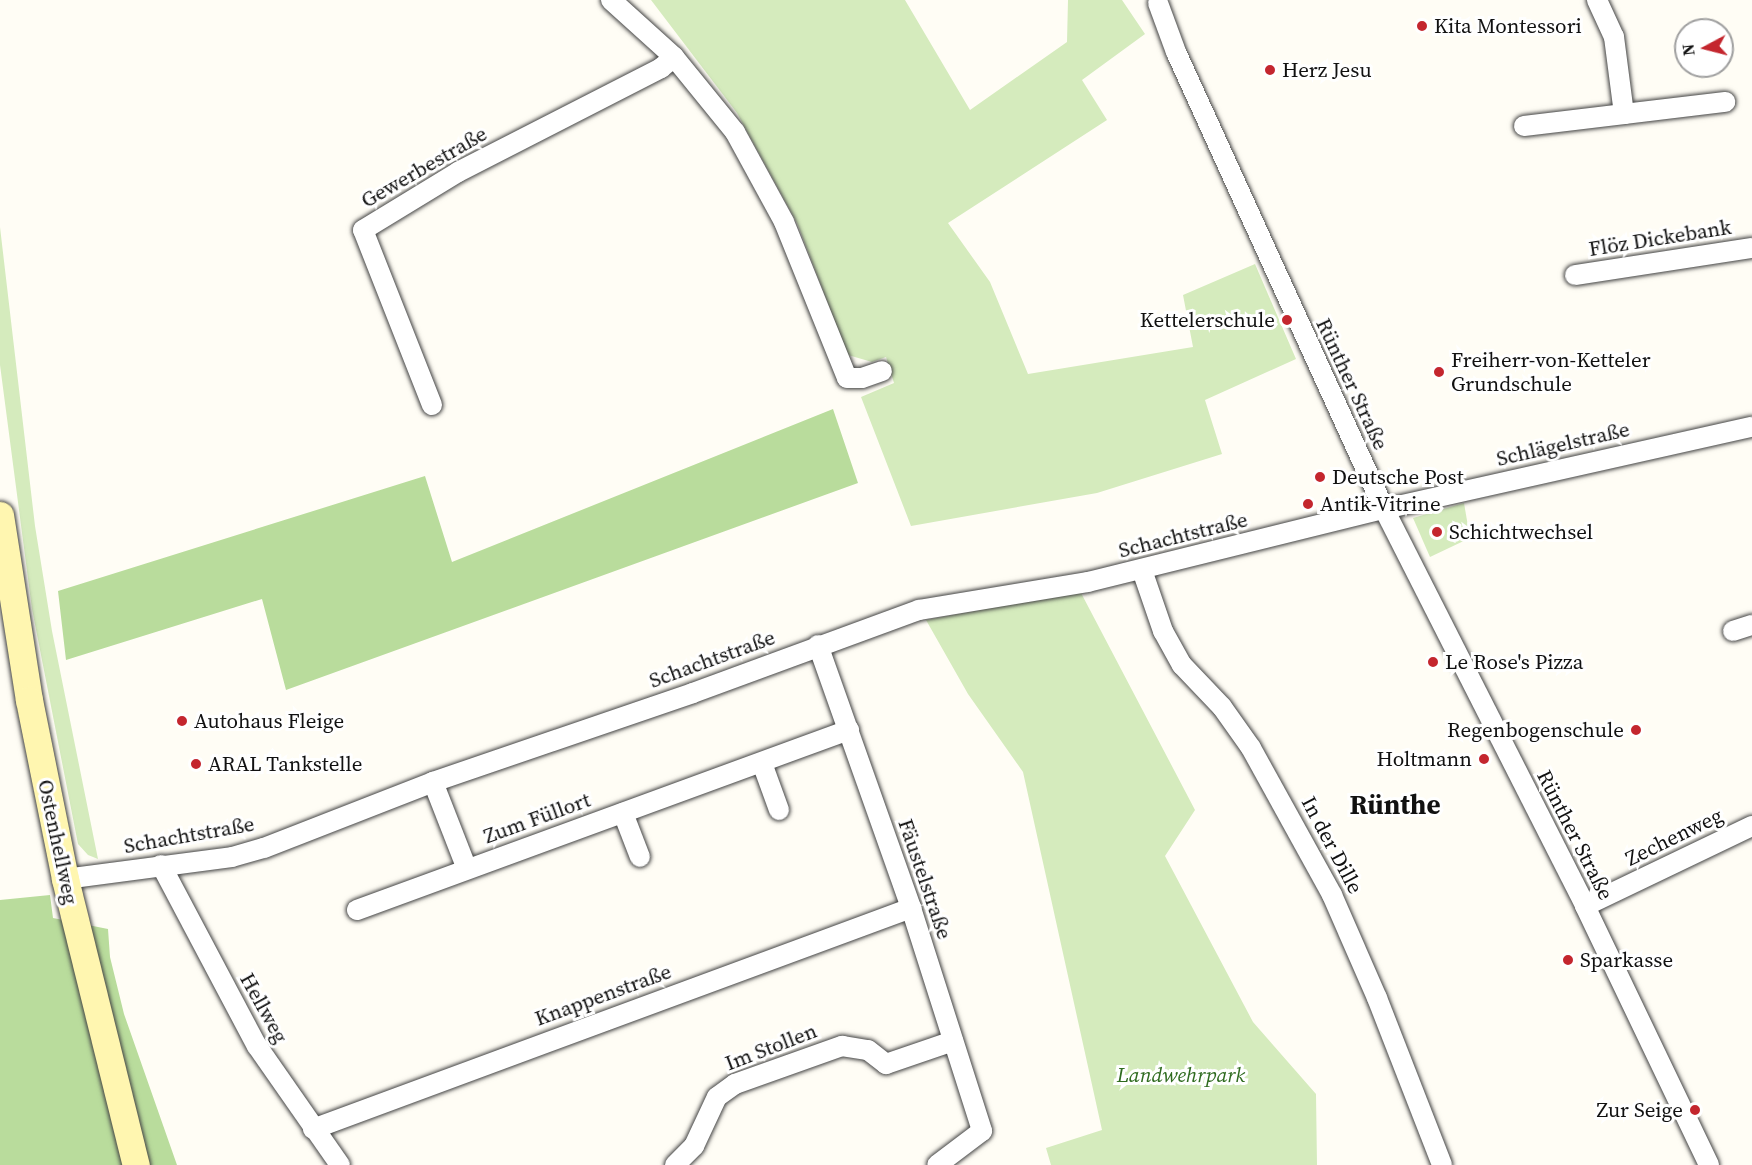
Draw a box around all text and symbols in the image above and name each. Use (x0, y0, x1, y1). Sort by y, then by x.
place label: Kita Montessori (1434, 13, 1582, 39)
north arrow (1674, 18, 1734, 78)
marker: Kita Montessori (1415, 19, 1429, 33)
text: N (1676, 43, 1700, 57)
place label: Herz Jesu (1282, 57, 1372, 83)
marker: Herz Jesu (1263, 63, 1277, 77)
street label: Gewerbestraße (357, 121, 491, 213)
street label: Flöz Dickebank (1587, 214, 1733, 262)
place label: Kettelerschule (1140, 307, 1275, 333)
marker: Kettelerschule (1280, 313, 1294, 327)
street label: Rünther Straße (1311, 314, 1393, 454)
place label: Freiherr-von-Ketteler Grundschule (1451, 347, 1651, 397)
marker: Freiherr-von-Ketteler Grundschule (1432, 365, 1446, 379)
street label: Schlägelstraße (1494, 416, 1632, 472)
place label: Deutsche Post (1332, 464, 1463, 490)
marker: Deutsche Post (1313, 470, 1327, 484)
place label: Antik-Vitrine (1320, 491, 1441, 517)
marker: Antik-Vitrine (1301, 497, 1315, 511)
street label: Schachtstraße (1116, 507, 1250, 563)
place label: Schichtwechsel (1449, 519, 1593, 545)
marker: Schichtwechsel (1430, 525, 1444, 539)
street label: Schachtstraße (646, 625, 778, 693)
place label: Le Rose's Pizza (1445, 649, 1583, 675)
marker: Le Rose's Pizza (1426, 655, 1440, 669)
place label: Autohaus Fleige (194, 708, 344, 734)
marker: Autohaus Fleige (175, 714, 189, 728)
place label: Regenbogenschule (1447, 717, 1624, 743)
marker: Regenbogenschule (1629, 723, 1643, 737)
place label: Holtmann (1377, 746, 1472, 772)
place label: ARAL Tankstelle (208, 751, 363, 777)
marker: Holtmann (1477, 752, 1491, 766)
marker: ARAL Tankstelle (189, 757, 203, 771)
street label: Rünther Straße (1532, 766, 1618, 904)
street label: Ostenhellweg (32, 777, 84, 907)
street label: Zum Füllort (480, 787, 594, 849)
district label: Rünthe (1349, 789, 1441, 821)
street label: In der Dille (1296, 792, 1368, 898)
street label: Zechenweg (1621, 803, 1727, 871)
street label: Schachtstraße (122, 811, 256, 859)
street label: Fäustelstraße (893, 816, 957, 942)
place label: Sparkasse (1580, 947, 1673, 973)
marker: Sparkasse (1561, 953, 1575, 967)
street label: Knappenstraße (531, 959, 675, 1031)
street label: Hellweg (235, 969, 293, 1047)
street label: Im Stollen (722, 1018, 820, 1076)
park label: Landwehrpark (1117, 1062, 1245, 1088)
place label: Zur Seige (1597, 1097, 1683, 1123)
marker: Zur Seige (1688, 1103, 1702, 1117)

